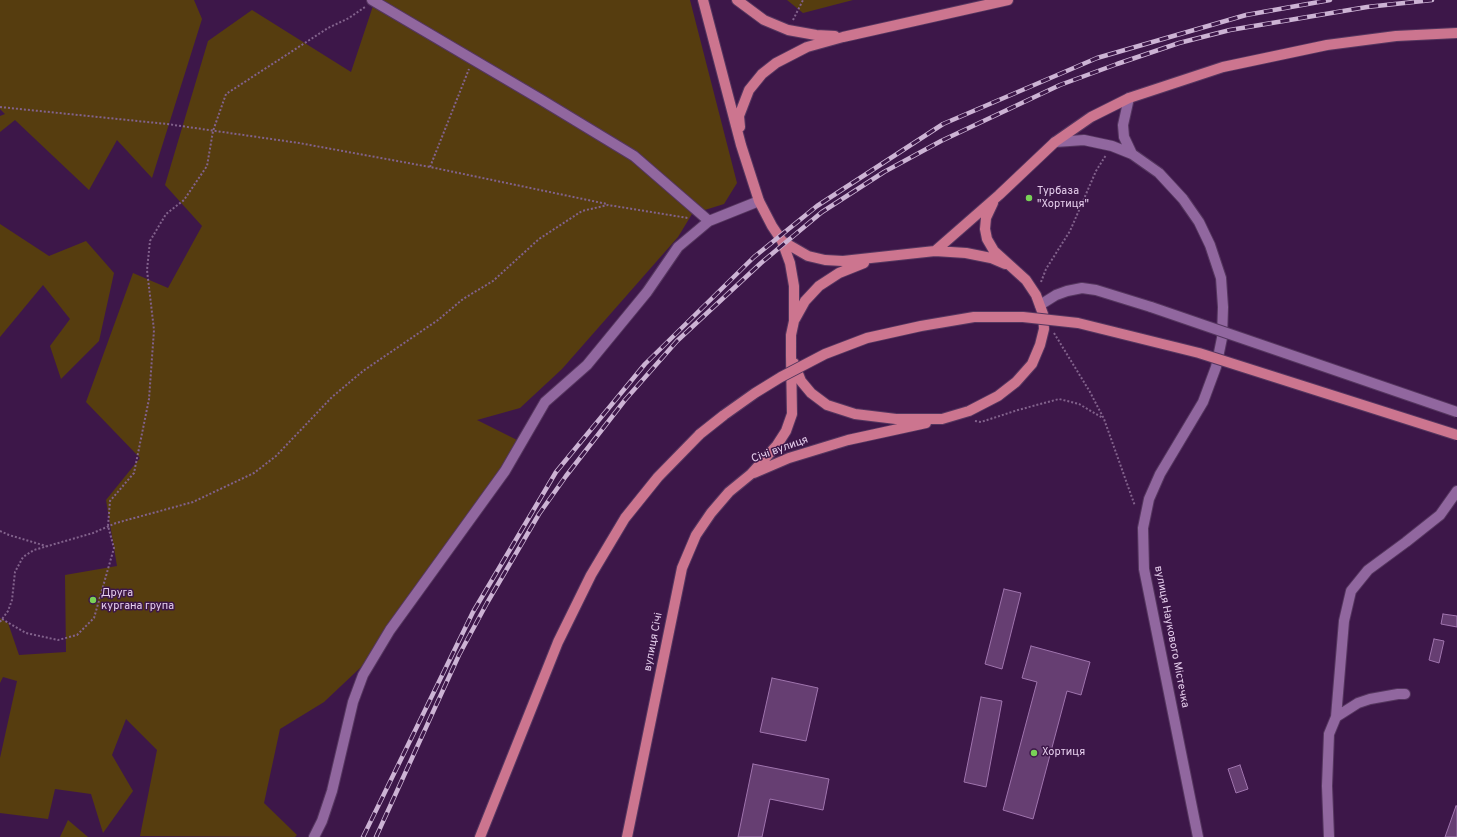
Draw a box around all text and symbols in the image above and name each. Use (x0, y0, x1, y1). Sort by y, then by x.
place label: Турбаза "Хортиця" (1037, 185, 1089, 211)
marker: Турбаза "Хортиця" (1024, 193, 1034, 203)
street label: Січі вулиця (750, 434, 810, 466)
street label: вулиця Наукового Містечка (1151, 565, 1191, 709)
place label: Друга кургана група (101, 587, 174, 613)
marker: Друга кургана група (88, 595, 98, 605)
street label: вулиця Січі (642, 611, 666, 673)
place label: Хортиця (1042, 746, 1085, 760)
marker: Хортиця (1029, 748, 1039, 758)

